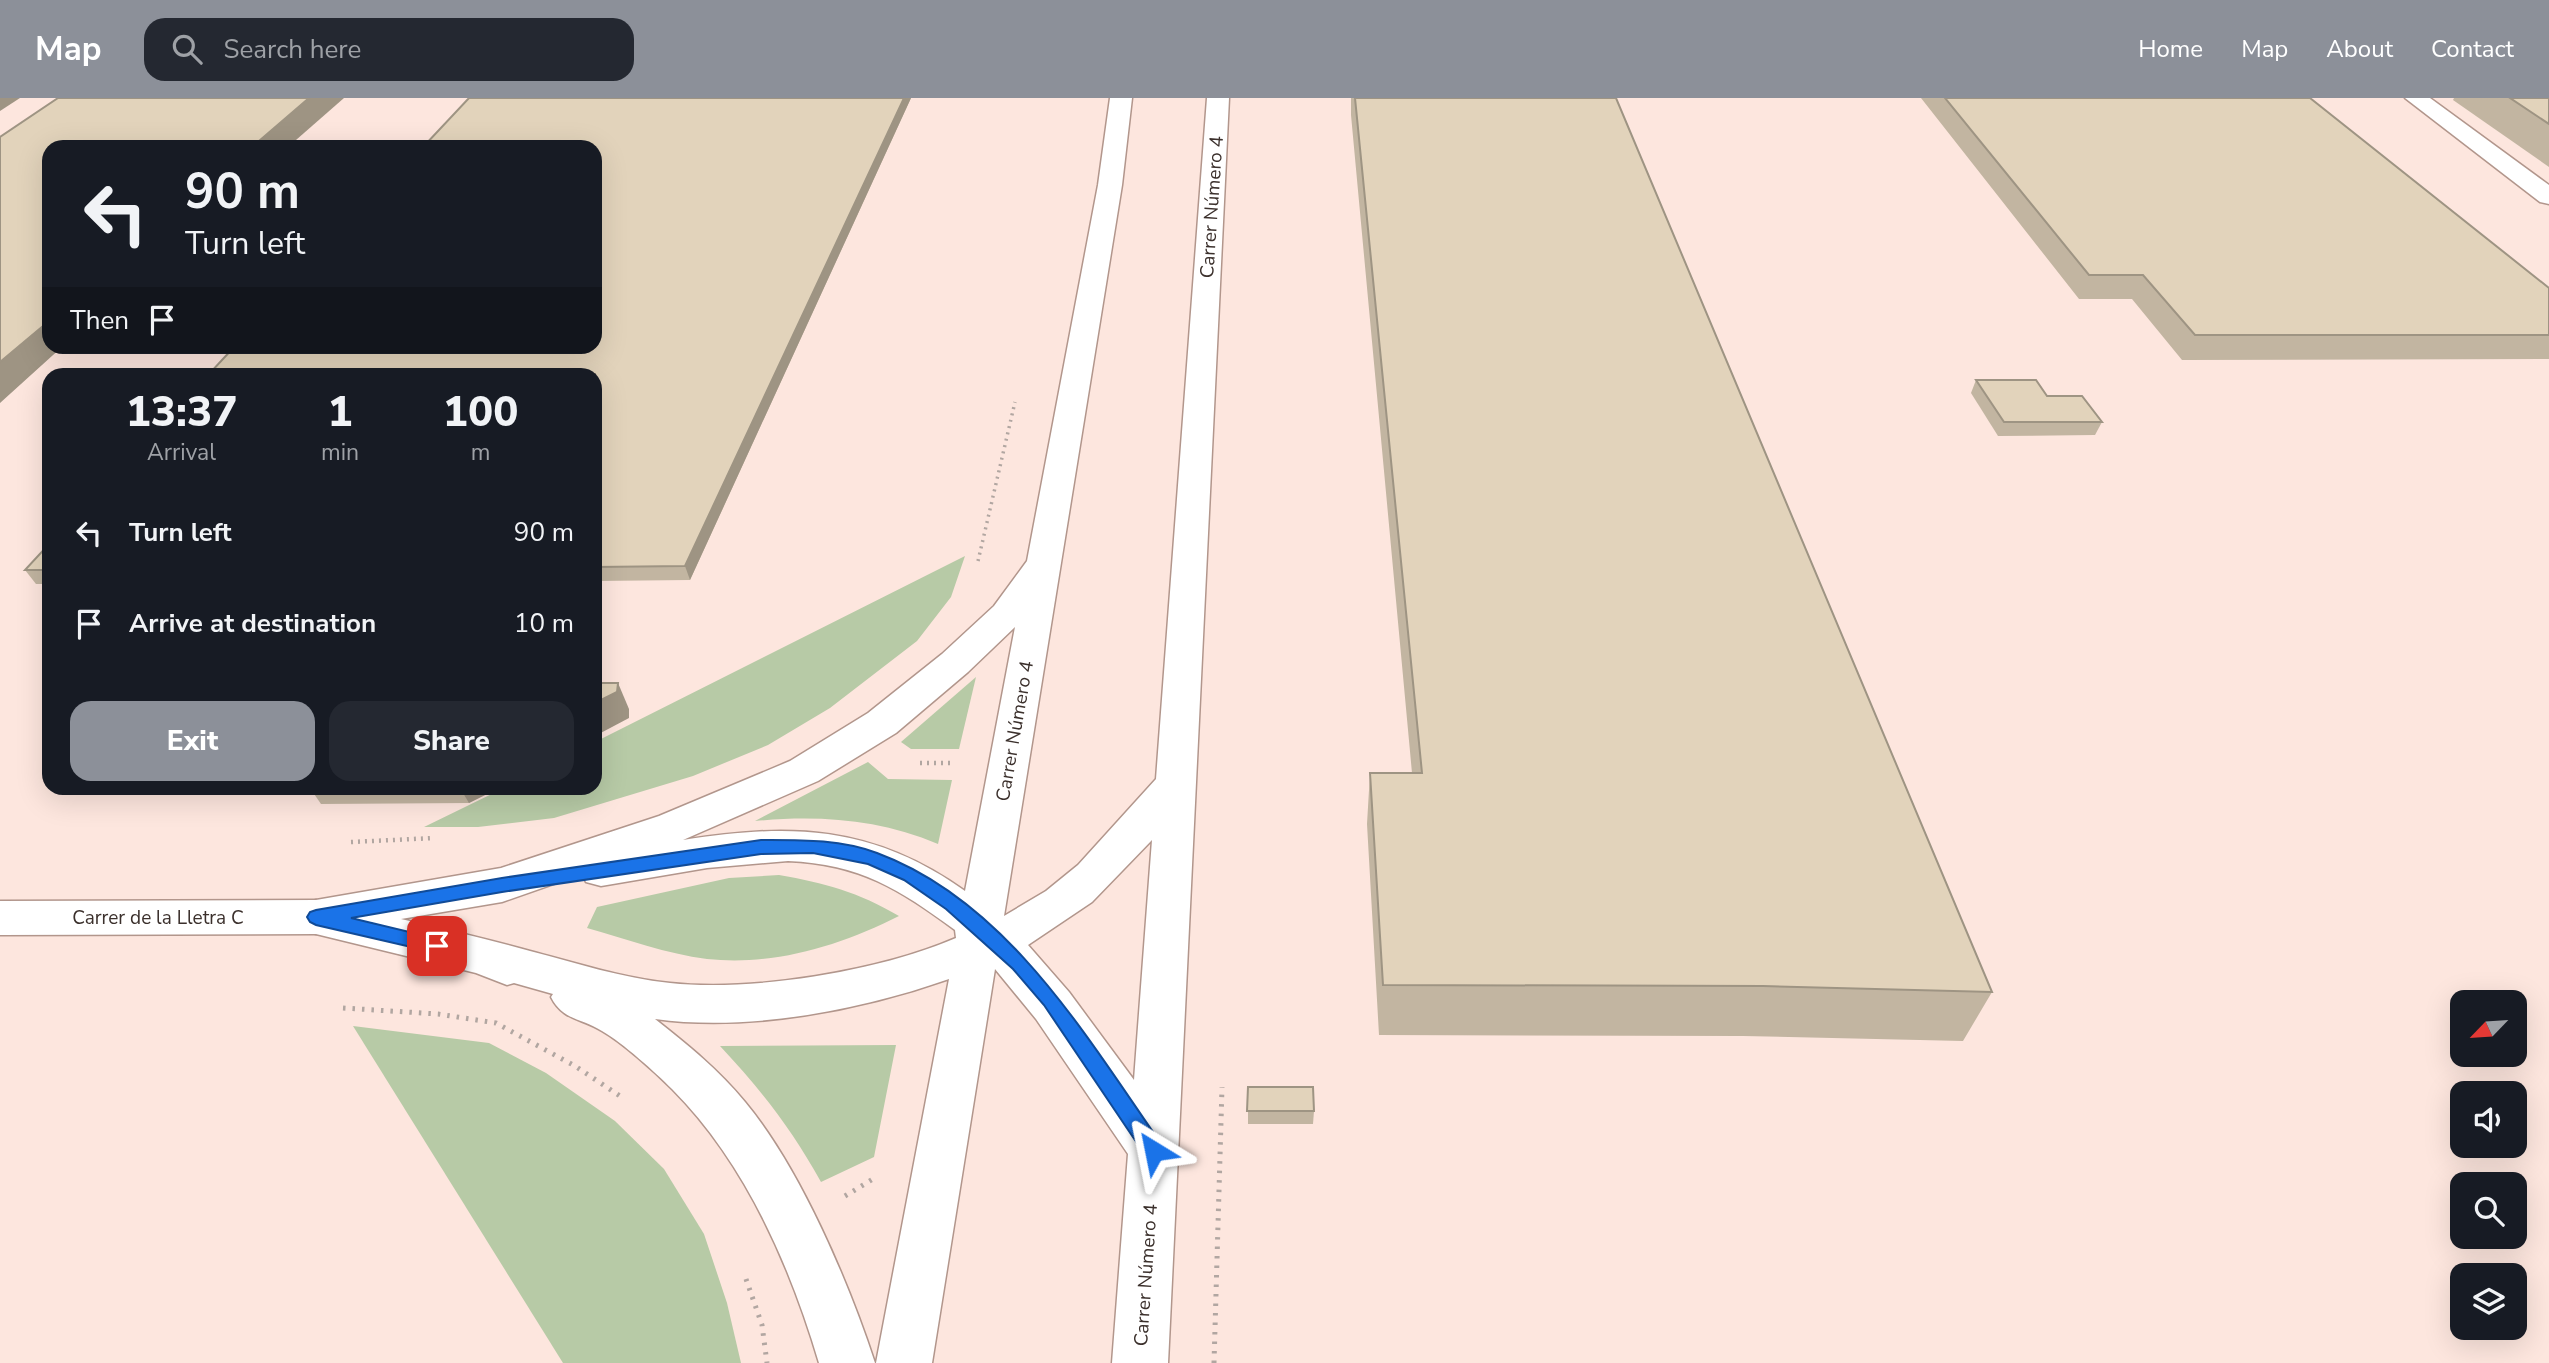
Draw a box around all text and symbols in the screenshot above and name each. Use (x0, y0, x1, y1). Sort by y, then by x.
search box (144, 18, 634, 81)
text: Map (35, 27, 102, 72)
icon: search (168, 30, 206, 68)
text: Search here (224, 32, 361, 67)
text: Home (2138, 33, 2203, 65)
text: Map (2241, 33, 2288, 65)
text: About (2326, 33, 2393, 65)
text: Contact (2431, 33, 2514, 65)
street label: Carrer Número 4 (1194, 135, 1230, 279)
text: 90 m (185, 158, 300, 225)
icon: left (70, 168, 161, 259)
text: Turn left (185, 222, 305, 265)
icon: arrive (143, 301, 181, 339)
text: Then (70, 303, 129, 338)
text: 13:37 (126, 384, 237, 441)
text: 1 (327, 384, 353, 441)
text: 100 (443, 384, 518, 441)
text: Arrival (147, 437, 216, 468)
text: min (321, 437, 359, 468)
text: m (471, 437, 490, 468)
icon: left (70, 514, 108, 552)
text: Turn left (129, 515, 232, 550)
text: 90 m (514, 515, 574, 550)
icon: arrive (70, 605, 108, 643)
text: Arrive at destination (129, 606, 376, 641)
text: 10 m (514, 606, 574, 641)
street label: Carrer Número 4 (990, 659, 1040, 803)
button: Exit (70, 701, 315, 781)
button: Share (329, 701, 574, 781)
street label: Carrer de la Lletra C (72, 905, 244, 931)
pin (407, 916, 467, 976)
icon: arrive (418, 927, 456, 965)
north arrow (2450, 990, 2527, 1068)
map controls (2450, 990, 2527, 1340)
button: sound (2450, 1081, 2527, 1158)
position arrow (1117, 1114, 1191, 1188)
button: search (2450, 1172, 2527, 1249)
street label: Carrer Número 4 (1128, 1203, 1164, 1347)
button: layers (2450, 1263, 2527, 1340)

